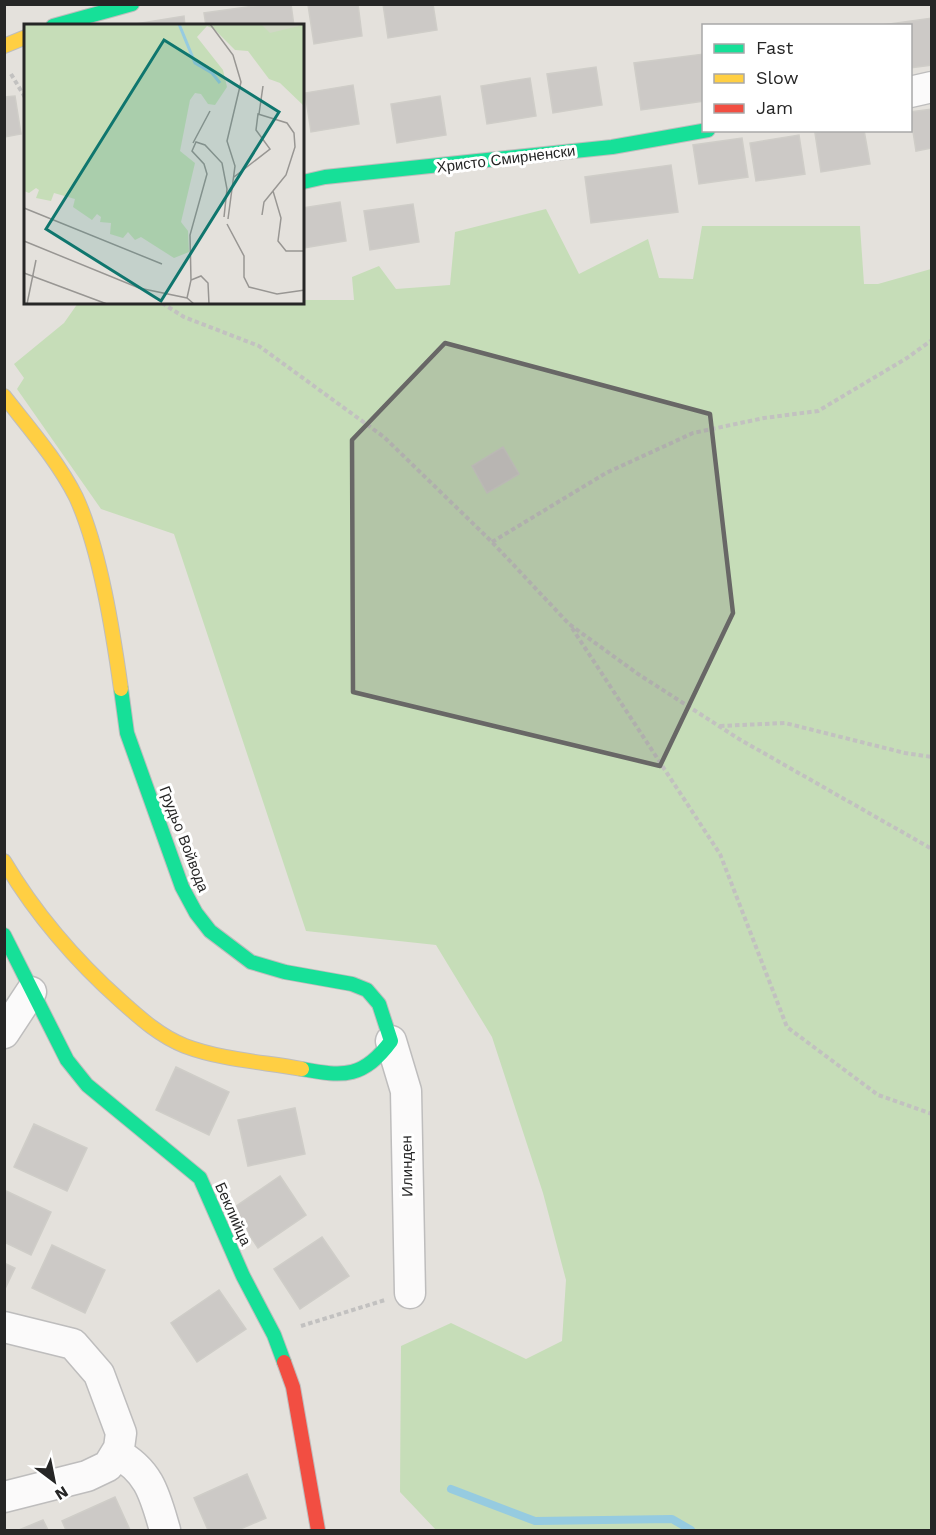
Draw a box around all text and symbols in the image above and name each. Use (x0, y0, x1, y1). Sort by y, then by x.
inset map (24, 24, 304, 304)
legend (702, 24, 912, 132)
text: Fast (756, 37, 794, 58)
text: Slow (756, 67, 799, 88)
text: Jam (756, 97, 793, 118)
street label: Христо Смирненски (436, 142, 576, 176)
street label: Грудьо Войвода (156, 783, 213, 895)
street label: Илинден (397, 1135, 417, 1197)
street label: Беклийца (211, 1180, 255, 1249)
north arrow (24, 1451, 84, 1511)
text: N (52, 1482, 72, 1504)

